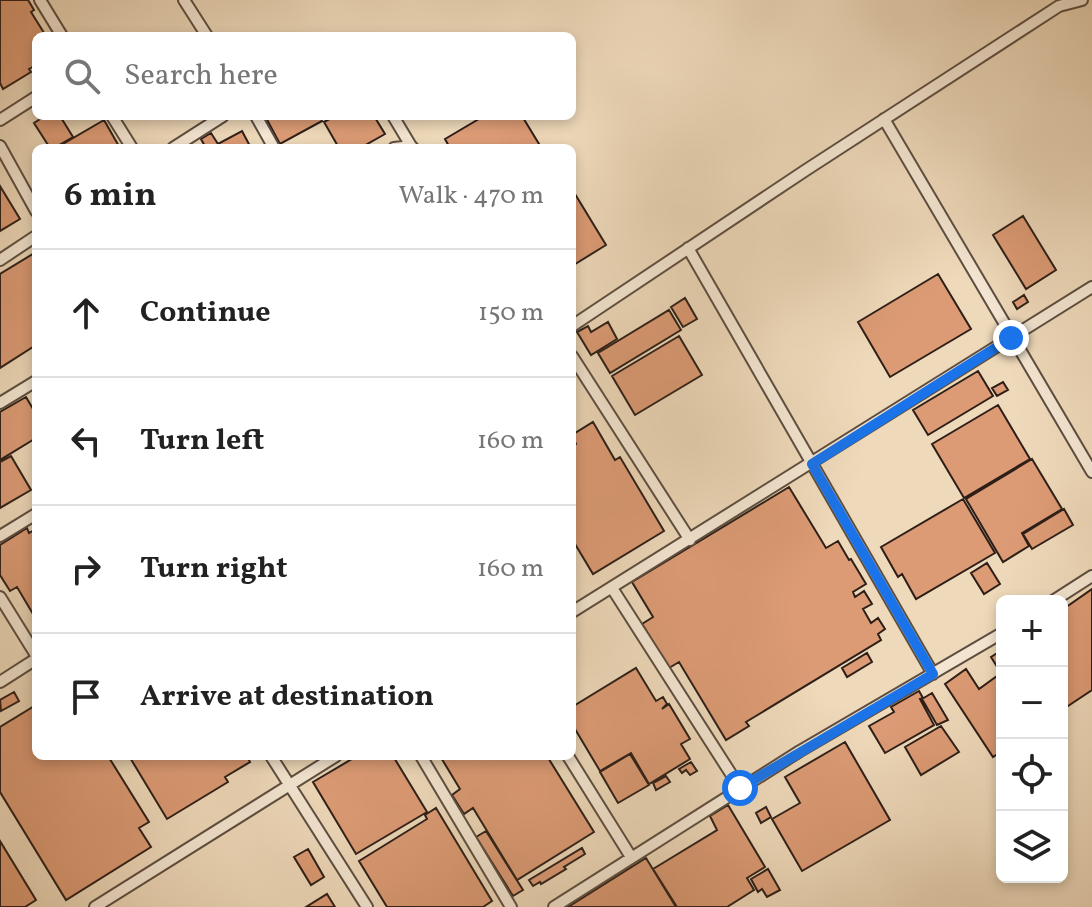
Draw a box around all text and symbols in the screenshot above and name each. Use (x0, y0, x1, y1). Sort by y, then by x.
search box (32, 32, 576, 120)
icon: search (60, 54, 104, 98)
text: Search here (124, 55, 278, 97)
text: 6 min (64, 173, 157, 220)
text: Walk · 470 m (398, 178, 544, 214)
icon: ahead (64, 291, 108, 335)
text: Continue (140, 292, 271, 334)
text: 150 m (478, 295, 544, 331)
route end (993, 320, 1029, 356)
icon: left (64, 419, 108, 463)
text: Turn left (140, 420, 264, 462)
text: 160 m (477, 423, 544, 459)
icon: right (64, 547, 108, 591)
text: Turn right (140, 548, 288, 590)
text: 160 m (477, 551, 544, 587)
map controls (996, 595, 1068, 883)
button: + (996, 595, 1068, 667)
button: − (996, 667, 1068, 739)
icon: arrive (64, 675, 108, 719)
text: Arrive at destination (140, 676, 434, 718)
button: locate (996, 739, 1068, 811)
route start (722, 770, 758, 806)
button: layers (996, 811, 1068, 883)

